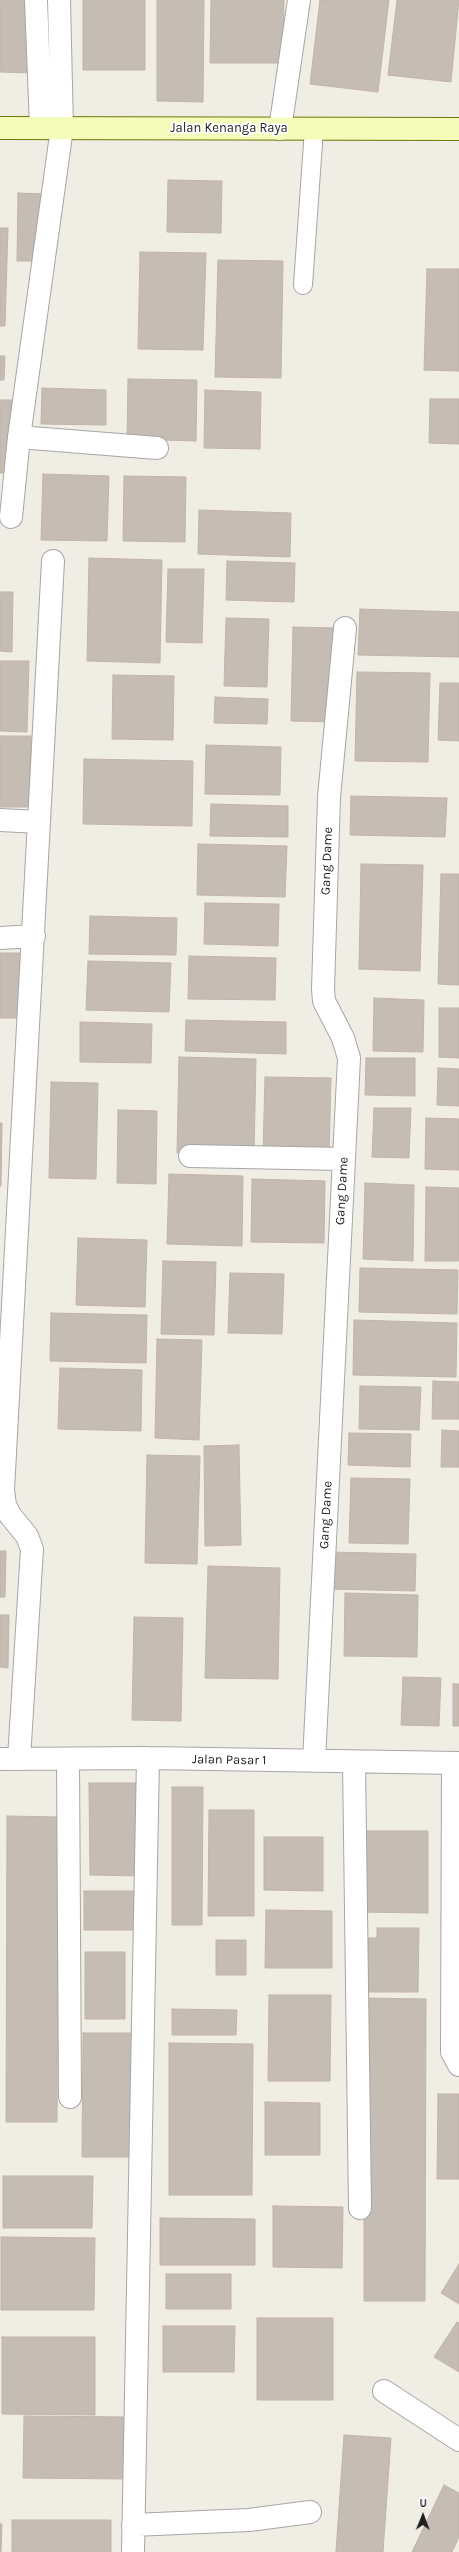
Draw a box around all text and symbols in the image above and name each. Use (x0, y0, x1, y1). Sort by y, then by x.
street label: Jalan Kenanga Raya (170, 120, 288, 136)
street label: Gang Dame (318, 827, 336, 895)
street label: Gang Dame (332, 1156, 352, 1226)
street label: Gang Dame (316, 1480, 336, 1550)
street label: Jalan Pasar 1 (192, 1752, 266, 1768)
north arrow (403, 2496, 443, 2536)
text: U (419, 2497, 427, 2510)

